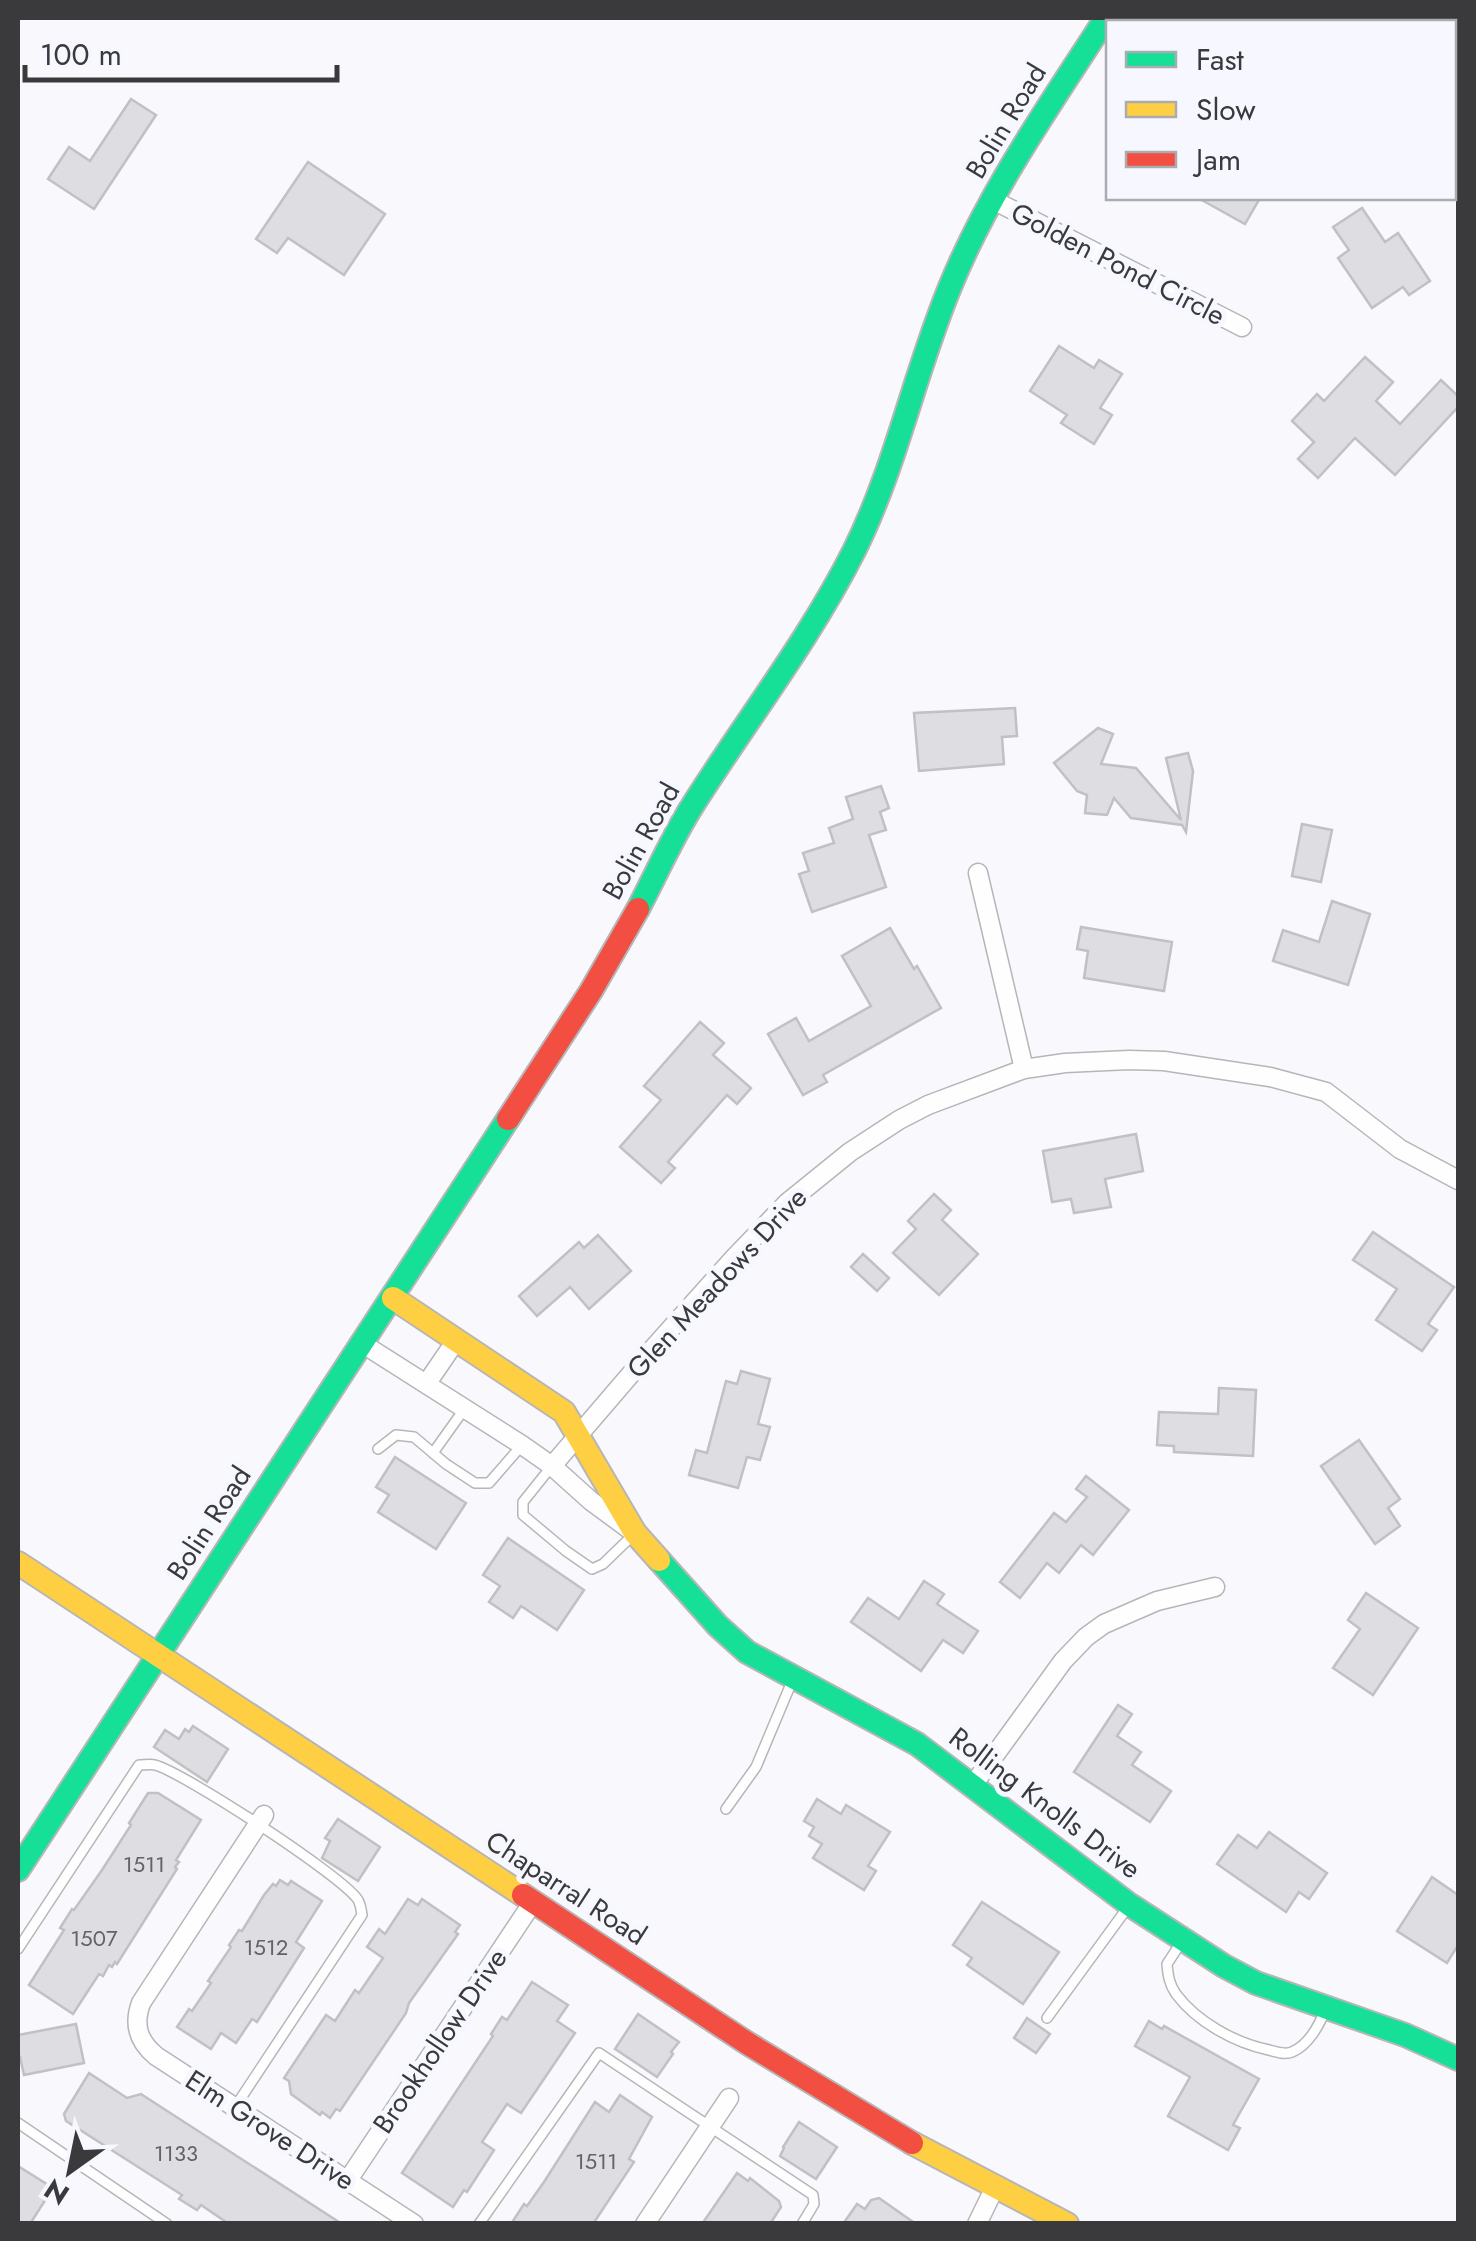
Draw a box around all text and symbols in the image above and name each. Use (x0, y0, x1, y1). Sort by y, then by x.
scale bar (25, 20, 338, 82)
legend (1106, 20, 1456, 200)
text: 100 m (40, 33, 122, 76)
text: Fast (1196, 38, 1245, 81)
street label: Bolin Road (955, 56, 1057, 186)
text: Slow (1196, 88, 1256, 131)
text: Jam (1192, 138, 1241, 181)
street label: Golden Pond Circle (1004, 192, 1232, 336)
street label: Bolin Road (592, 775, 690, 907)
street label: Glen Meadows Drive (617, 1178, 817, 1388)
street label: Bolin Road (157, 1458, 261, 1588)
street label: Rolling Knolls Drive (940, 1717, 1150, 1889)
street label: Chaparral Road (477, 1821, 655, 1955)
house number: 1511 (123, 1848, 165, 1880)
house number: 1507 (70, 1922, 118, 1954)
house number: 1512 (244, 1931, 288, 1963)
street label: Brookhollow Drive (363, 1940, 517, 2142)
street label: Elm Grove Drive (177, 2060, 363, 2200)
north arrow (20, 2121, 120, 2221)
house number: 1133 (154, 2137, 198, 2169)
house number: 1511 (575, 2145, 617, 2177)
text: N (36, 2168, 77, 2215)

